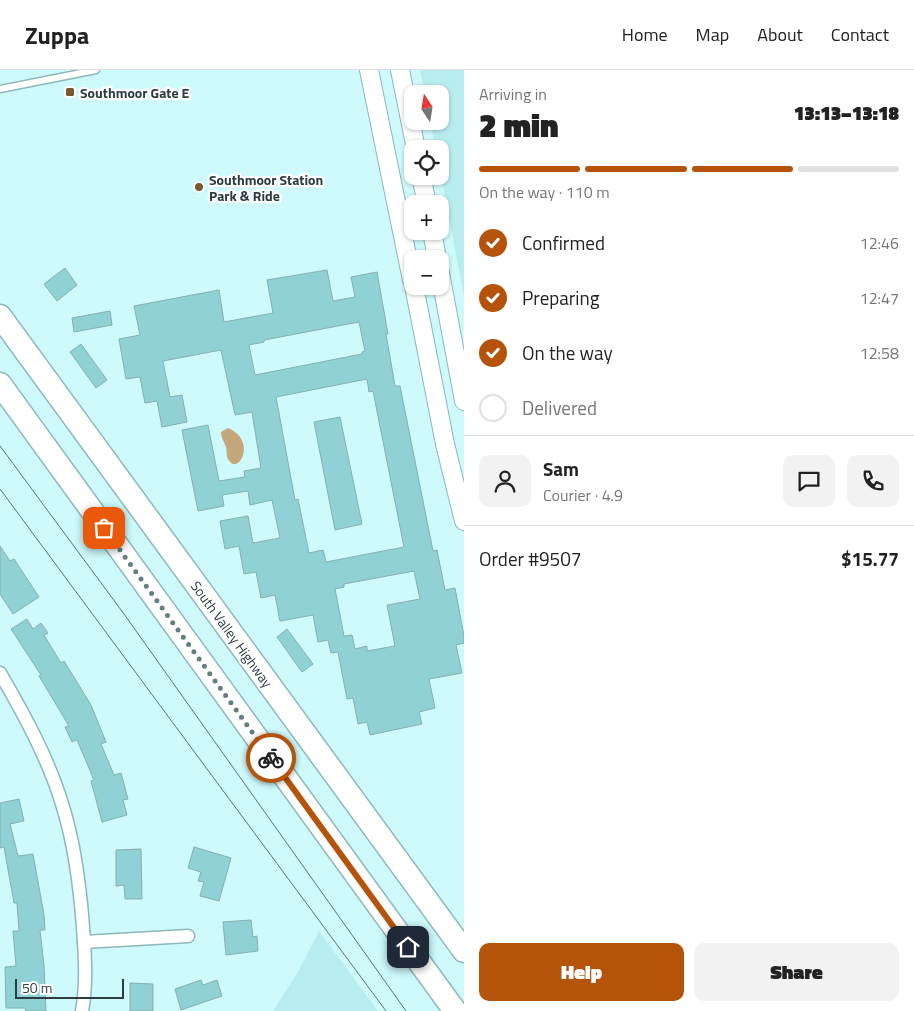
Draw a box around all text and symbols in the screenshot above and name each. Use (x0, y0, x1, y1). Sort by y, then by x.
text: Zuppa (25, 17, 89, 53)
text: Home (622, 21, 668, 48)
text: Map (696, 21, 729, 48)
text: About (757, 21, 803, 48)
text: Contact (831, 21, 889, 48)
place label: Southmoor Gate E (80, 82, 190, 103)
text: Arriving in (479, 82, 547, 106)
north arrow (404, 85, 449, 130)
map controls (404, 85, 449, 295)
marker: Southmoor Gate E (64, 86, 76, 98)
text: 13:13–13:18 (794, 98, 899, 127)
text: 2 min (479, 101, 559, 149)
button: locate (404, 140, 449, 185)
place label: Southmoor Station Park & Ride (209, 169, 323, 206)
text: On the way · 110 m (479, 180, 610, 204)
marker: Southmoor Station Park & Ride (193, 181, 205, 193)
button: + (404, 195, 449, 240)
text: Confirmed (522, 228, 605, 257)
icon: check (479, 229, 507, 257)
text: 12:46 (860, 231, 899, 255)
button: − (404, 250, 449, 295)
text: Preparing (522, 283, 599, 312)
icon: check (479, 284, 507, 312)
text: 12:47 (860, 286, 899, 310)
text: On the way (522, 338, 613, 367)
icon: check (479, 339, 507, 367)
text: 12:58 (860, 341, 899, 365)
text: Delivered (522, 393, 597, 422)
text: Sam (543, 454, 579, 483)
button: person (479, 455, 531, 507)
button: chat (783, 455, 835, 507)
button: phone (847, 455, 899, 507)
text: Courier · 4.9 (543, 483, 623, 507)
pin (83, 507, 125, 549)
icon: bag (90, 514, 118, 542)
text: Order #9507 (479, 544, 581, 573)
text: $15.77 (841, 544, 899, 573)
street label: South Valley Highway (186, 576, 278, 692)
courier (246, 733, 296, 783)
icon: bike (257, 744, 285, 772)
pin (387, 926, 429, 968)
icon: home (394, 933, 422, 961)
button: Help (479, 943, 684, 1001)
button: Share (694, 943, 899, 1001)
scale bar (15, 976, 124, 999)
text: 50 m (22, 977, 52, 998)

